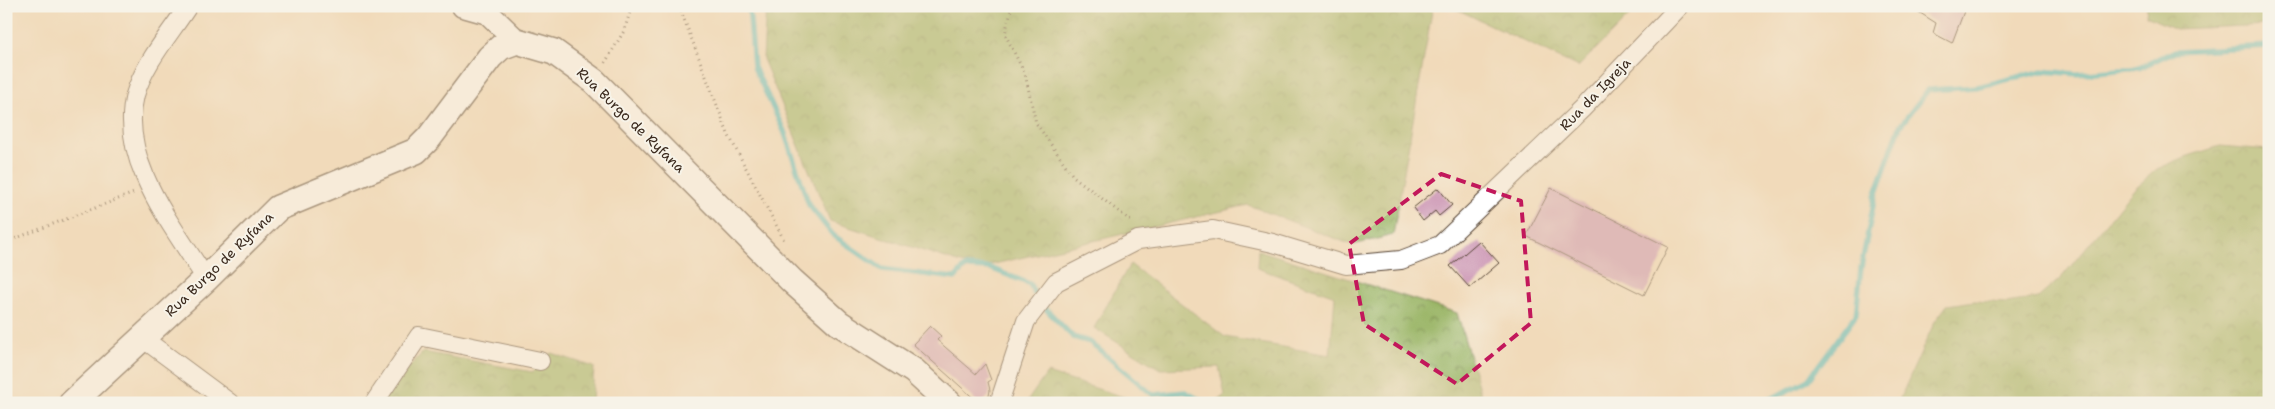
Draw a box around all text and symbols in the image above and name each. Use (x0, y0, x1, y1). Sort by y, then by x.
street label: Rua da Igreja (1556, 54, 1635, 134)
street label: Rua Burgo de Ryfana (573, 64, 689, 177)
street label: Rua Burgo de Ryfana (161, 207, 277, 320)

